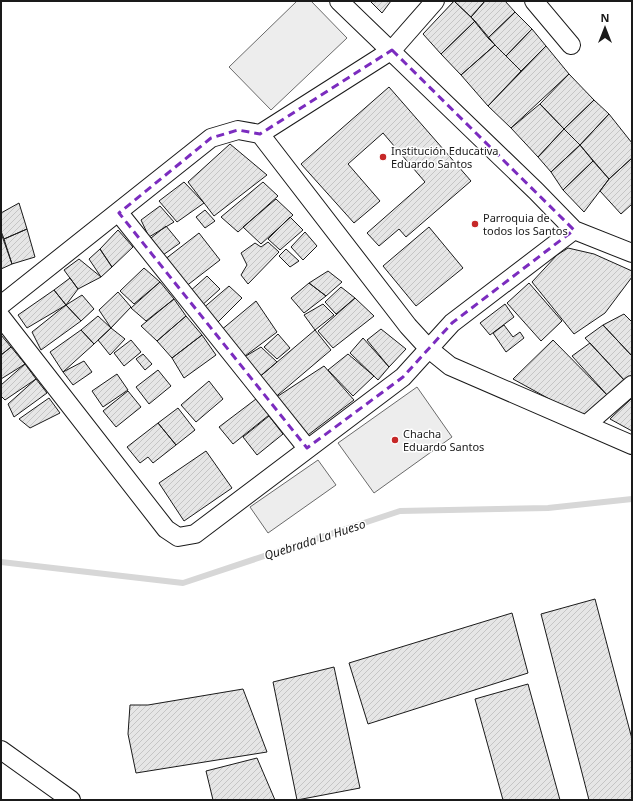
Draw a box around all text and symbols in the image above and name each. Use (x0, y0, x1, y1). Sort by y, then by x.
north arrow (585, 8, 625, 48)
text: N (601, 10, 609, 25)
place label: Institución Educativa Eduardo Santos (391, 143, 499, 171)
marker: Institución Educativa Eduardo Santos (378, 152, 388, 162)
place label: Parroquia de todos los Santos (483, 210, 568, 238)
marker: Parroquia de todos los Santos (470, 219, 480, 229)
place label: Chacha Eduardo Santos (403, 426, 484, 454)
marker: Chacha Eduardo Santos (390, 435, 400, 445)
water label: Quebrada La Hueso (262, 515, 368, 564)

